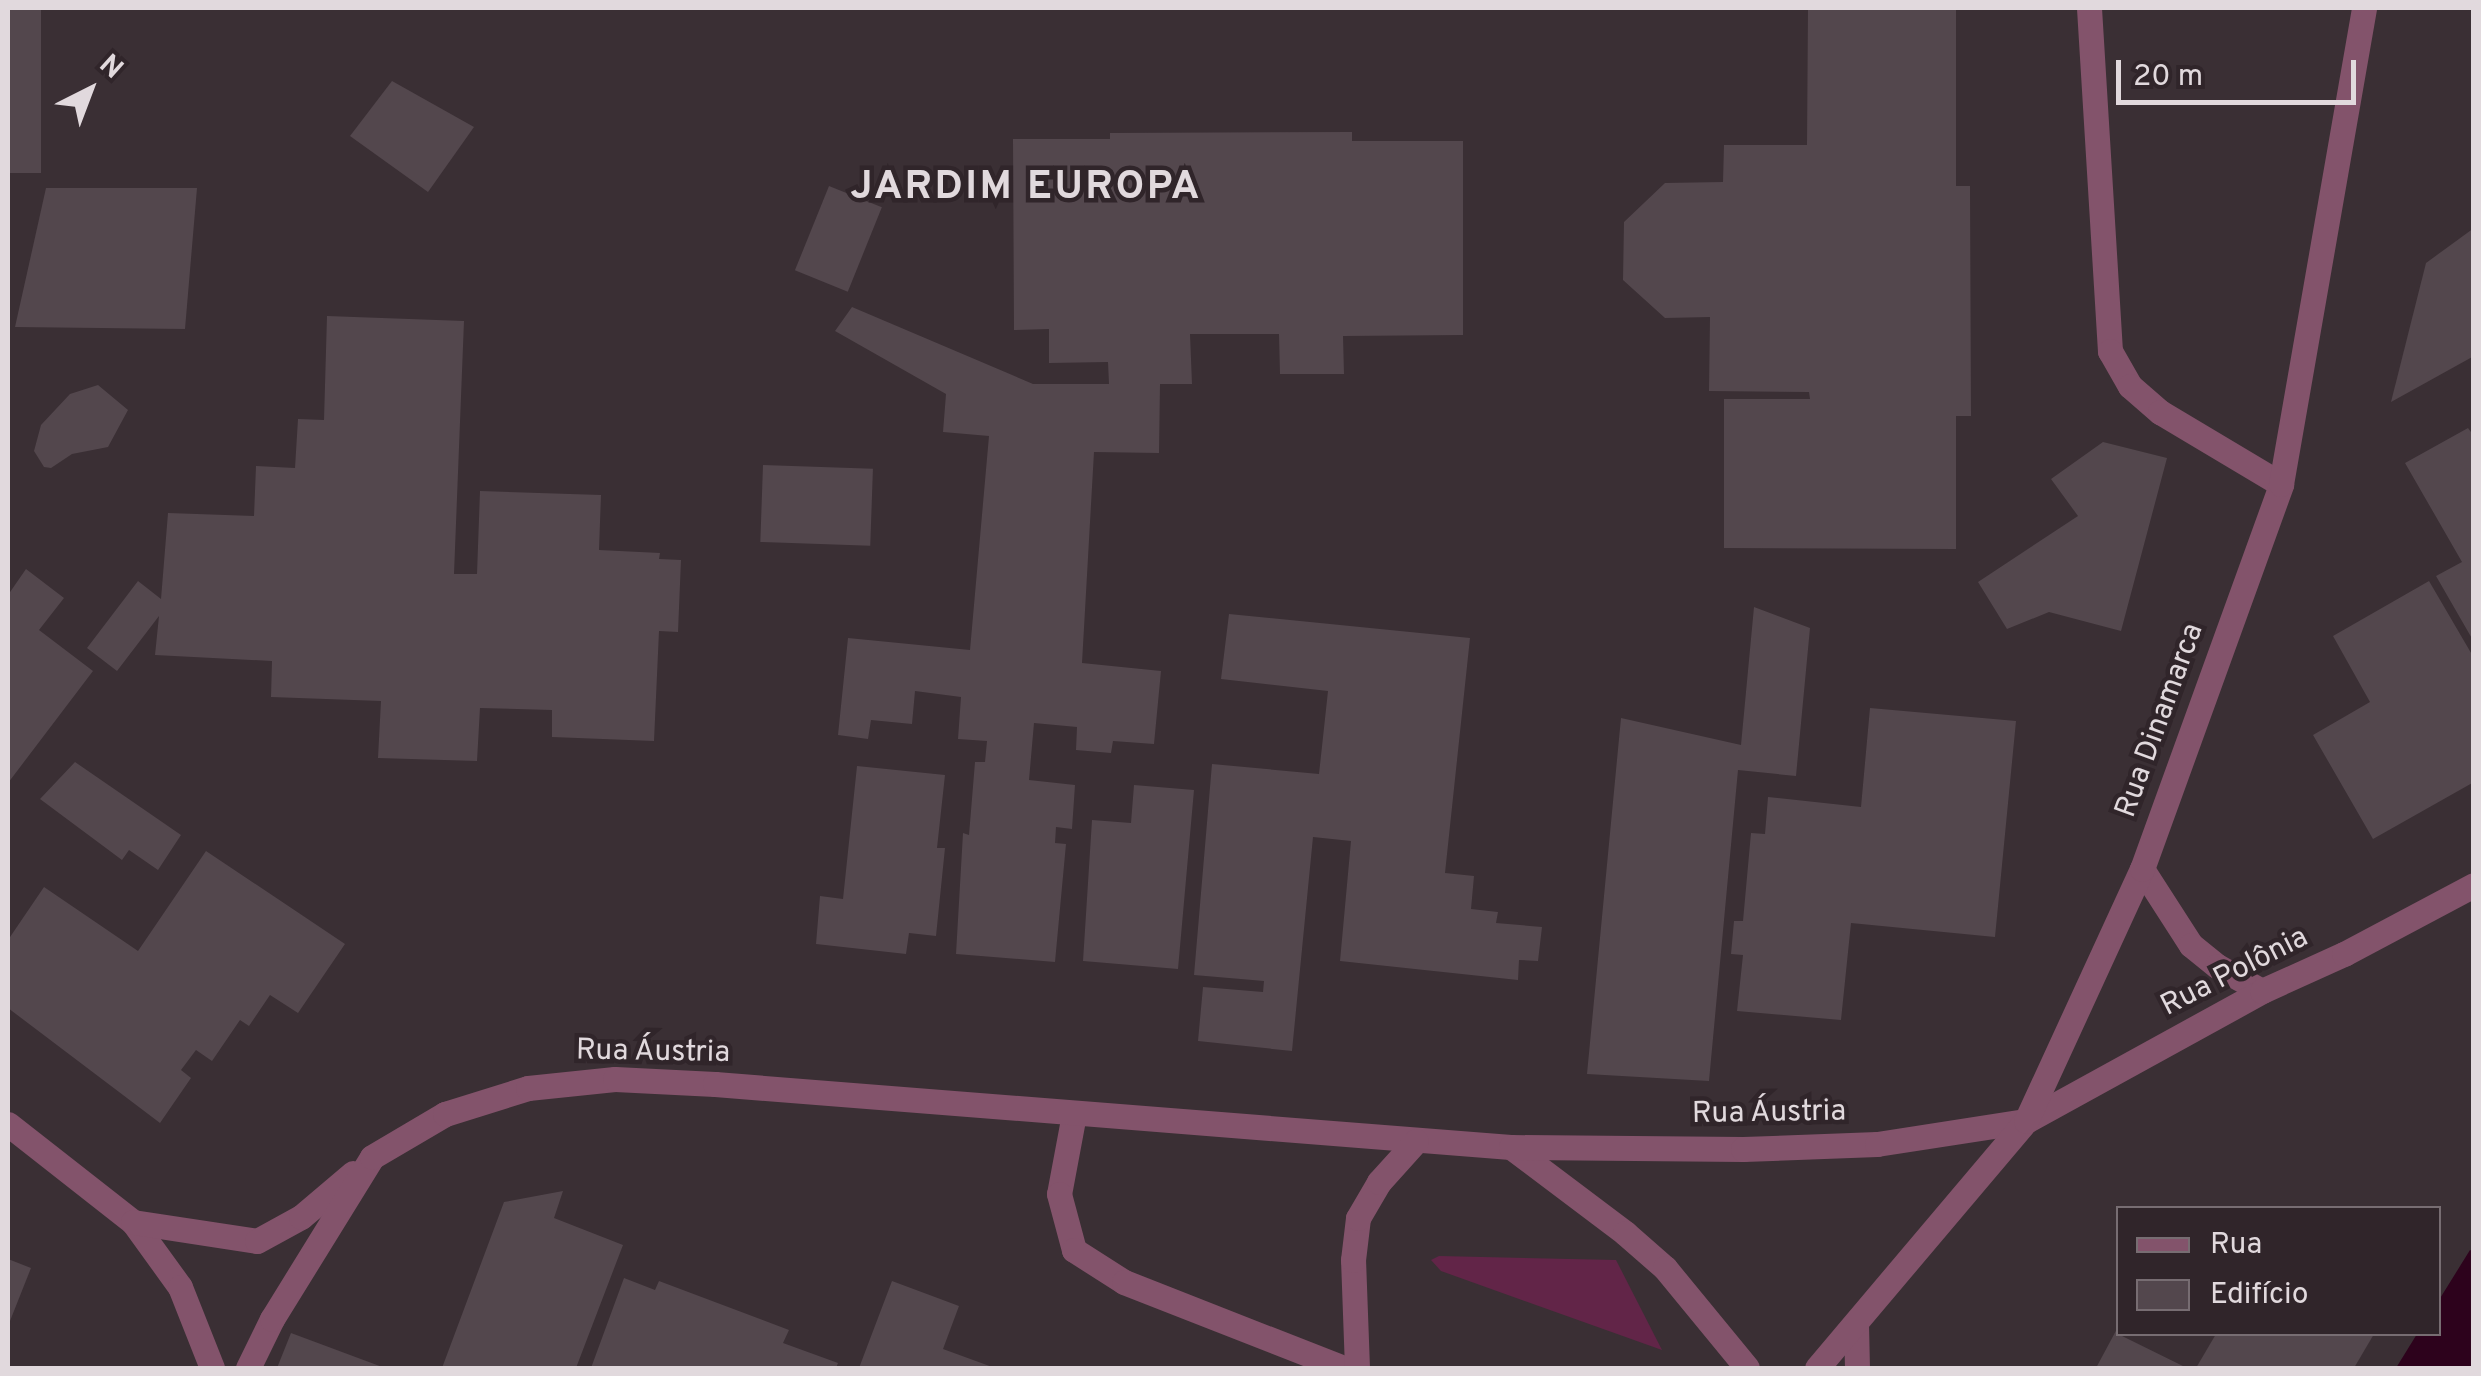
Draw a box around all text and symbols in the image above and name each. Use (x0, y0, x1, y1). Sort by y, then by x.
north arrow (40, 40, 140, 140)
scale bar (2121, 40, 2361, 102)
text: N (91, 48, 130, 88)
text: 20 m (2133, 59, 2203, 96)
district label: JARDIM EUROPA (850, 164, 1202, 212)
street label: Rua Dinamarca (2109, 619, 2213, 823)
street label: Rua Polônia (2155, 921, 2315, 1025)
street label: Rua Áustria (575, 1034, 731, 1072)
street label: Rua Áustria (1691, 1095, 1847, 1133)
legend (2116, 1206, 2441, 1336)
text: Rua (2210, 1227, 2262, 1264)
text: Edifício (2210, 1277, 2308, 1314)

